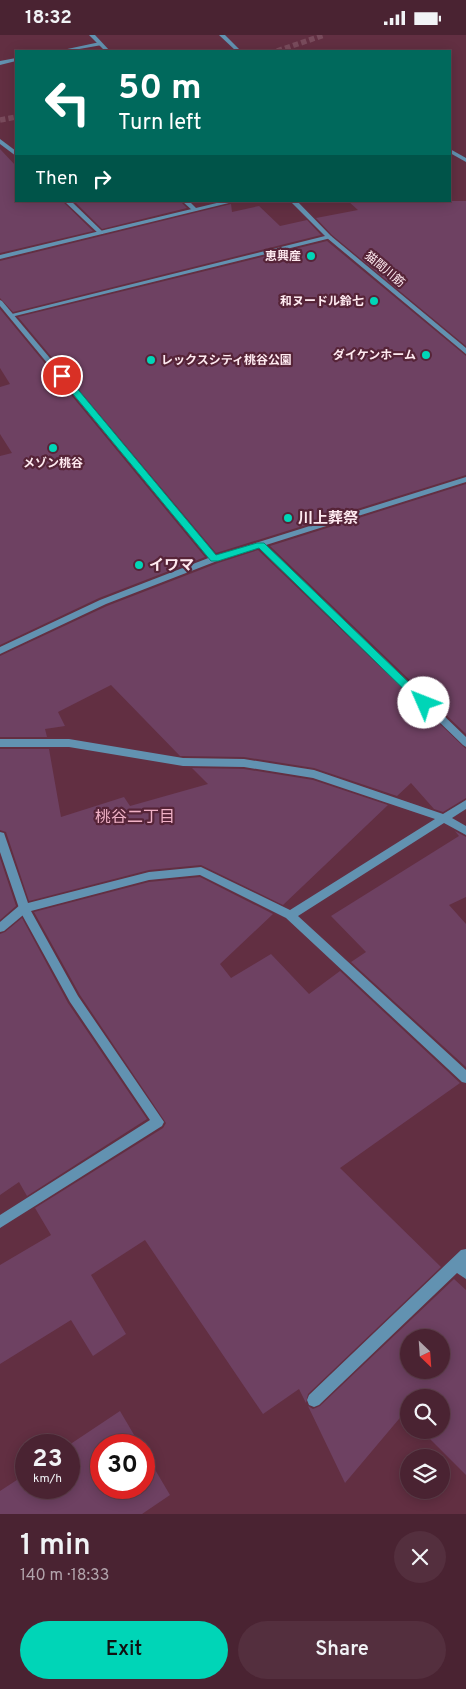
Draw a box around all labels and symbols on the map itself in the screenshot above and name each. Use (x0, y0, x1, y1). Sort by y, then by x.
street label: 猫間川筋 (361, 248, 408, 291)
place label: 恵興産 (265, 249, 301, 265)
marker: 恵興産 (305, 250, 317, 262)
place label: 和ヌードル鈴七 (280, 294, 364, 310)
marker: 和ヌードル鈴七 (368, 295, 380, 307)
place label: ダイケンホーム (333, 348, 416, 364)
marker: ダイケンホーム (420, 349, 432, 361)
place label: レックスシティ桃谷公園 (161, 353, 292, 369)
marker: レックスシティ桃谷公園 (145, 354, 157, 366)
pin (41, 355, 83, 397)
marker: メゾン桃谷 (47, 442, 59, 454)
place label: メゾン桃谷 (23, 456, 83, 472)
place label: 川上葬祭 (298, 510, 358, 529)
marker: 川上葬祭 (282, 512, 294, 524)
place label: イワマ (149, 557, 194, 576)
marker: イワマ (133, 559, 145, 571)
position arrow (397, 676, 449, 728)
district label: 桃谷二丁目 (95, 808, 175, 828)
north arrow (400, 1329, 450, 1379)
speed limit sign: 30 (90, 1434, 155, 1499)

